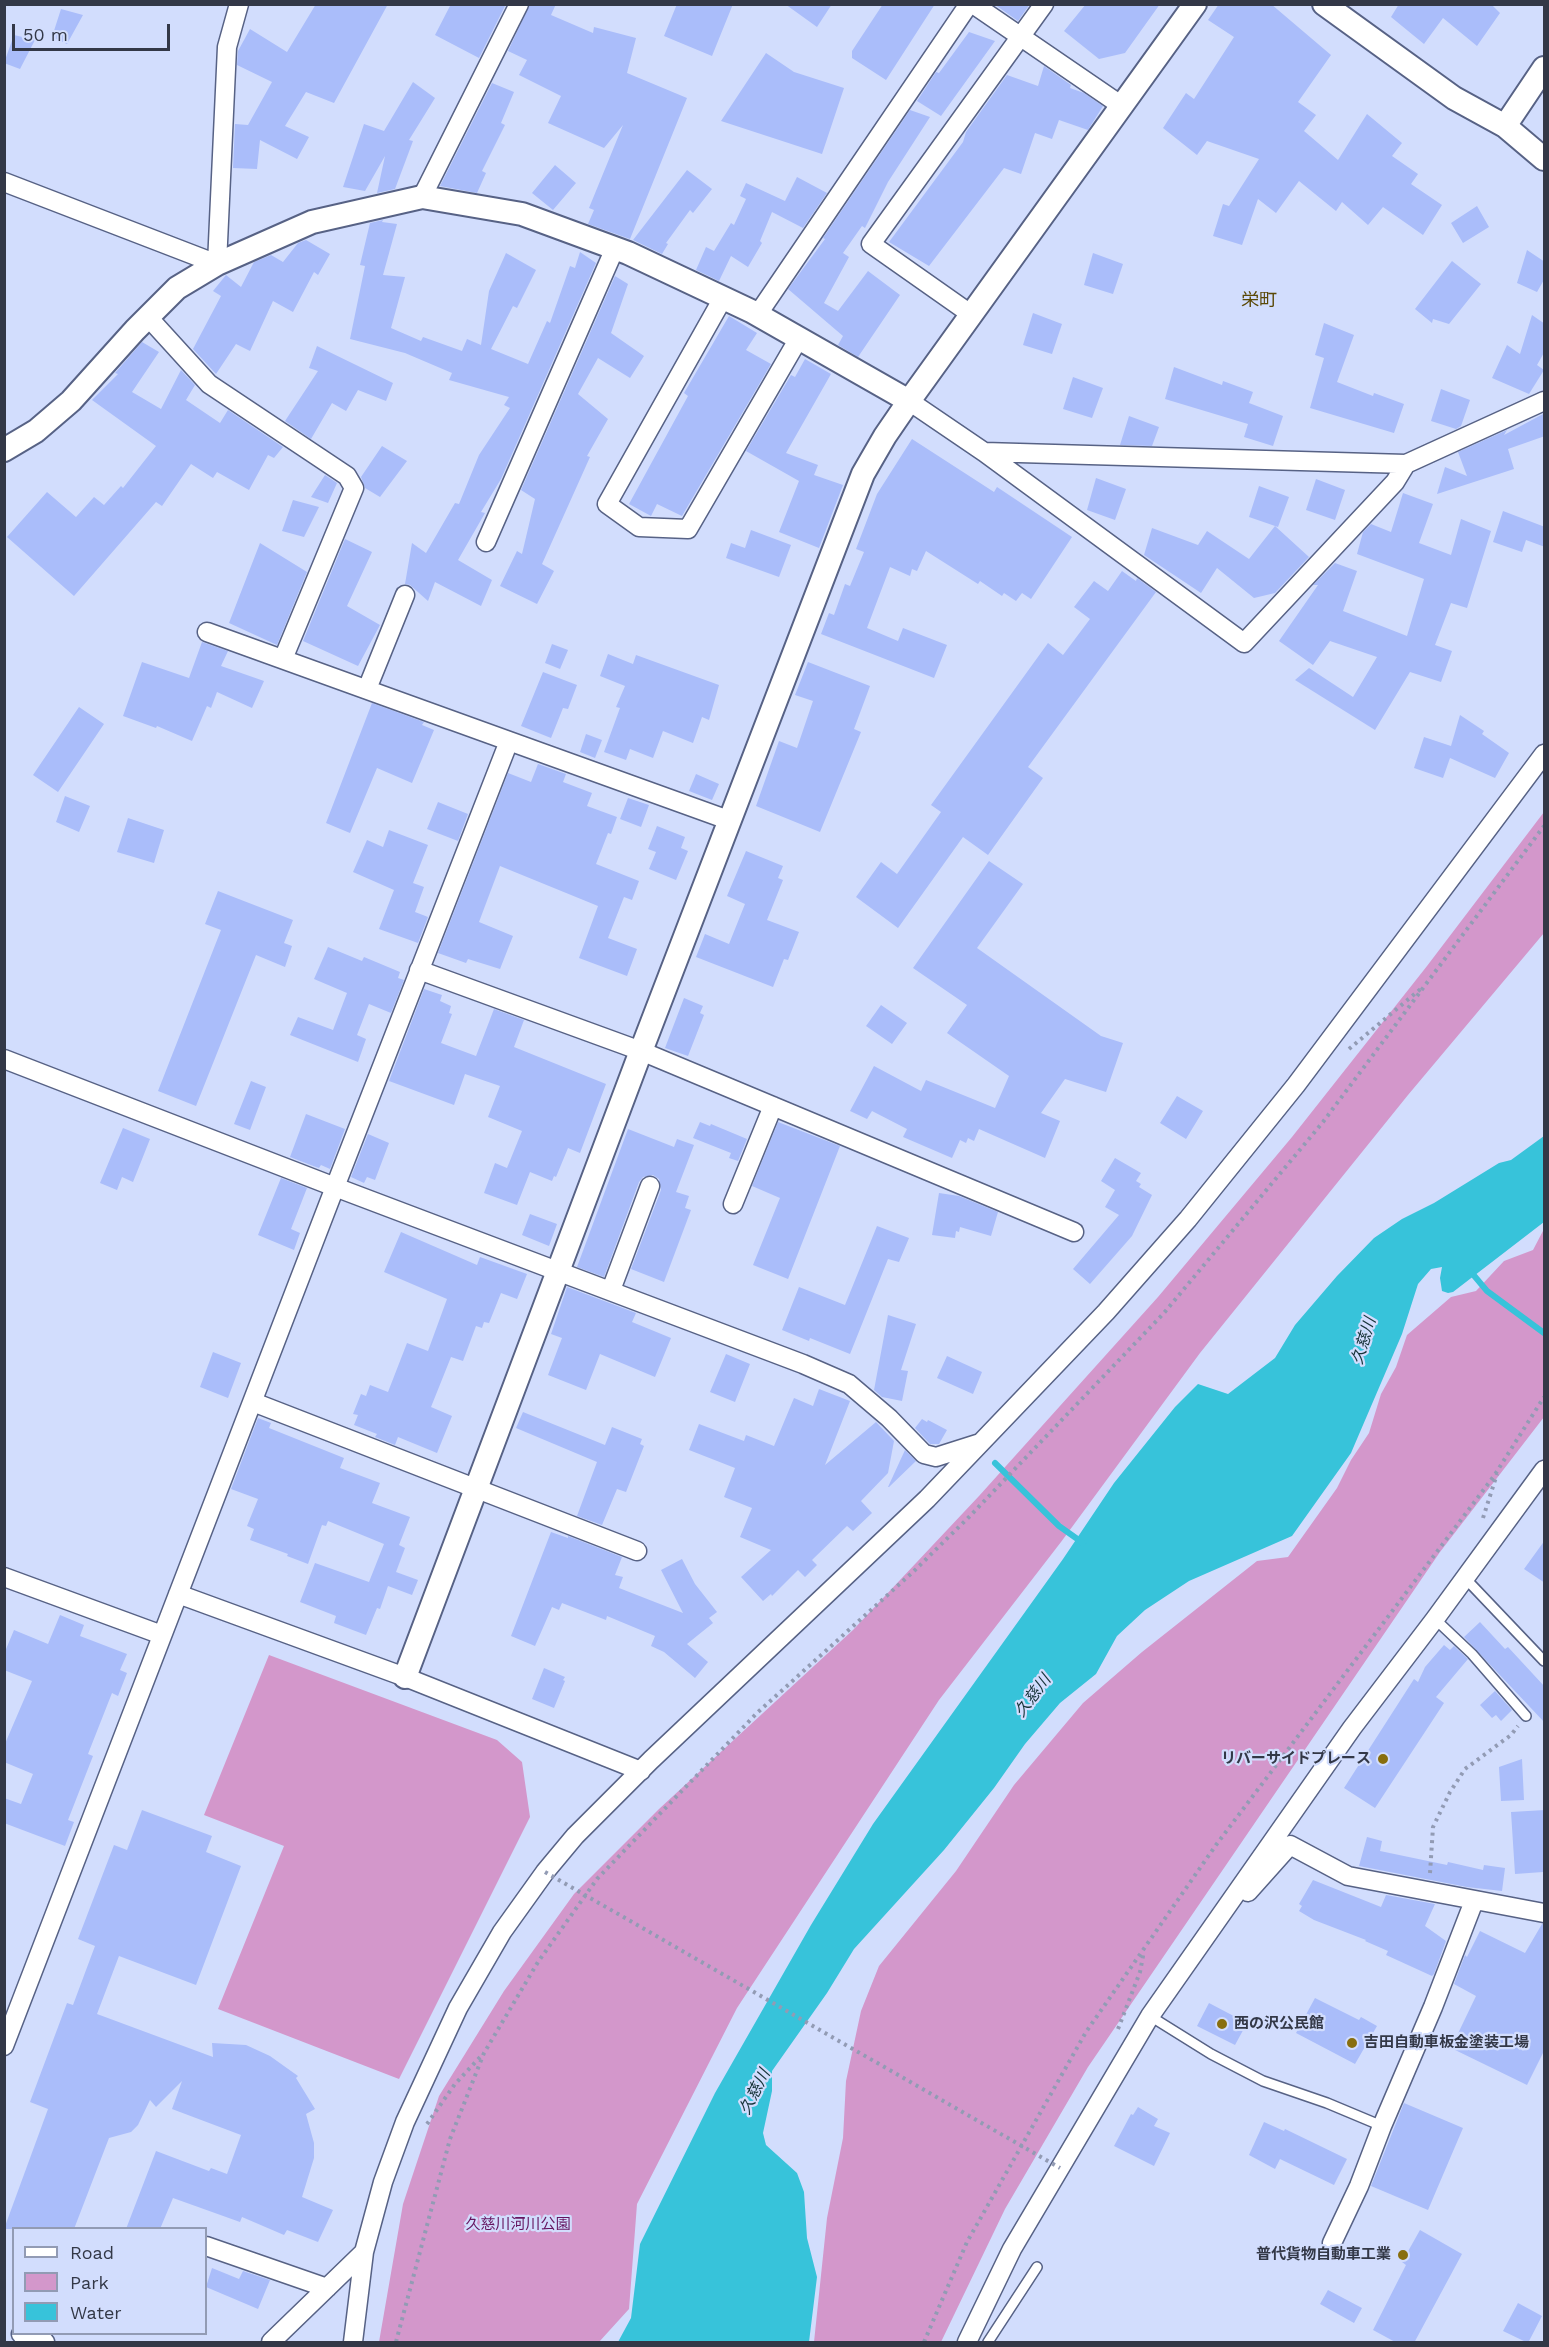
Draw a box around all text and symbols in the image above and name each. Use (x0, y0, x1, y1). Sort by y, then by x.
scale bar (15, 12, 172, 50)
text: 50 m (23, 24, 68, 45)
district label: 栄町 (1241, 290, 1277, 312)
water label: 久慈川 (1348, 1315, 1380, 1367)
water label: 久慈川 (1011, 1671, 1055, 1721)
place label: リバーサイドプレース (1221, 1750, 1371, 1768)
marker: リバーサイドプレース (1376, 1752, 1390, 1766)
place label: 西の沢公民館 (1234, 2015, 1324, 2033)
marker: 西の沢公民館 (1215, 2017, 1229, 2031)
place label: 吉田自動車板金塗装工場 (1364, 2034, 1529, 2052)
marker: 吉田自動車板金塗装工場 (1345, 2036, 1359, 2050)
water label: 久慈川 (736, 2066, 774, 2118)
park label: 久慈川河川公園 (466, 2216, 570, 2234)
legend (12, 2227, 207, 2335)
text: Road (70, 2242, 114, 2263)
place label: 普代貨物自動車工業 (1256, 2246, 1391, 2264)
marker: 普代貨物自動車工業 (1396, 2248, 1410, 2262)
text: Park (70, 2272, 109, 2293)
text: Water (70, 2302, 122, 2323)

